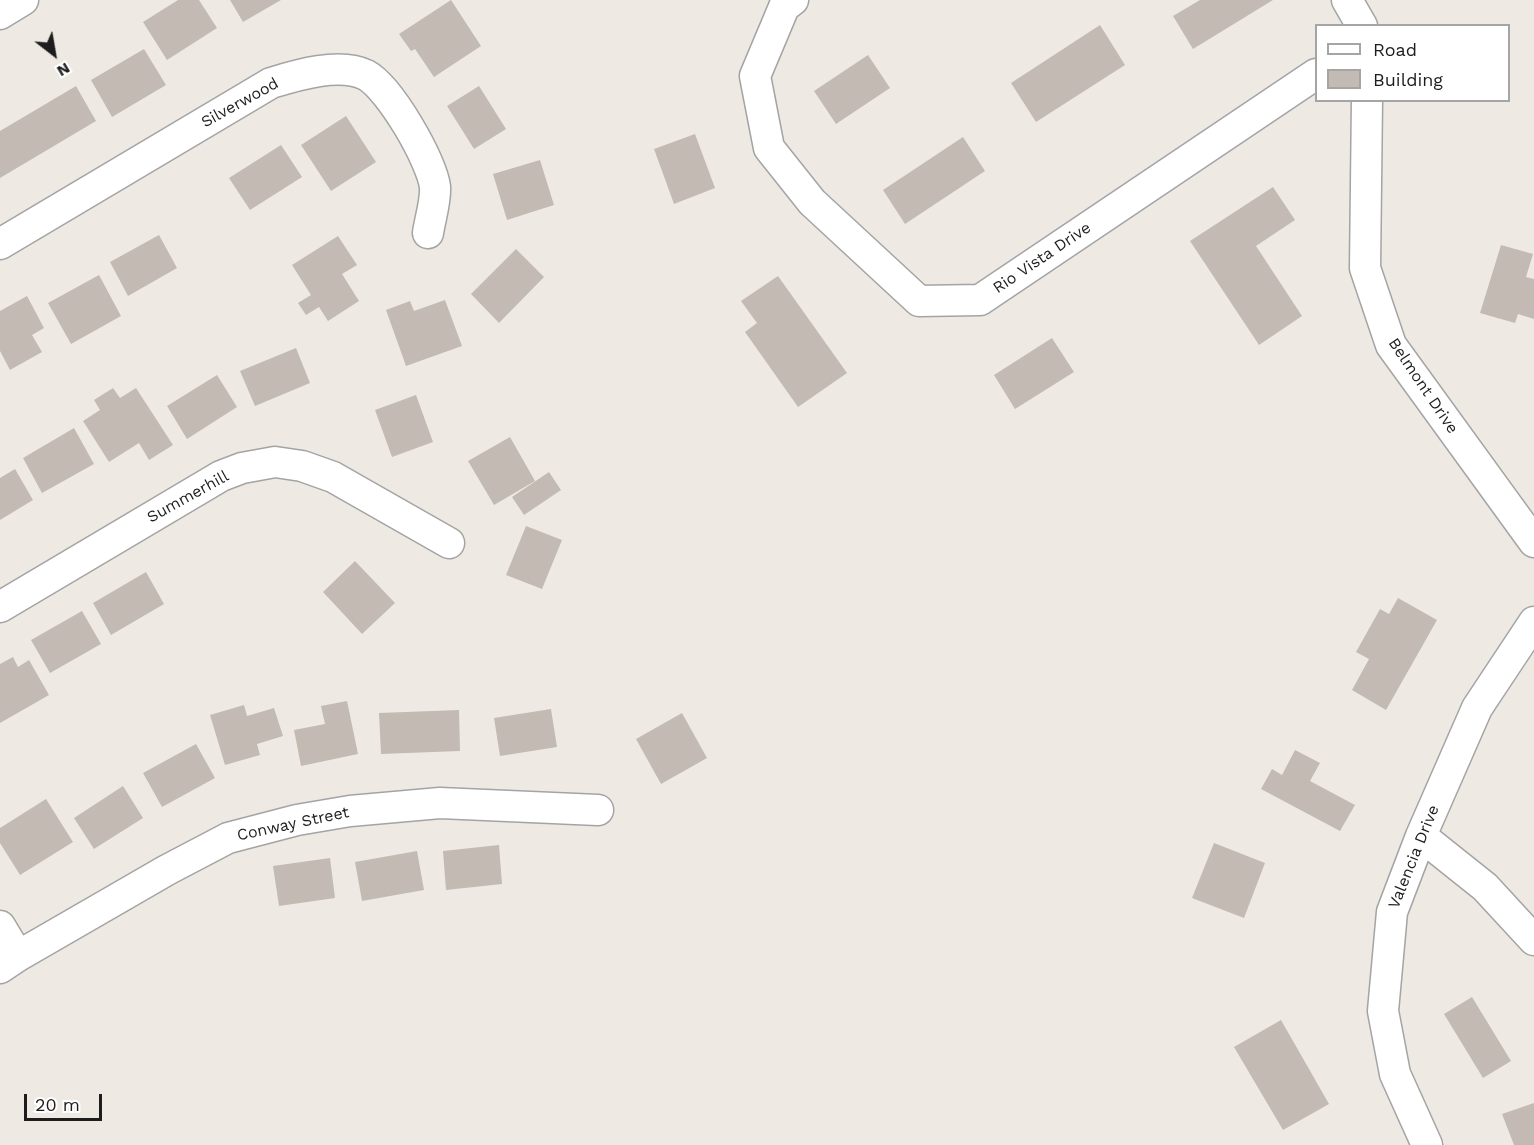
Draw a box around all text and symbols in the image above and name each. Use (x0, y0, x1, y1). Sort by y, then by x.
north arrow (24, 24, 84, 84)
legend (1315, 24, 1510, 102)
text: Road (1373, 39, 1417, 60)
text: N (54, 59, 74, 81)
text: Building (1373, 69, 1443, 90)
street label: Silverwood (198, 74, 282, 132)
street label: Rio Vista Drive (989, 218, 1095, 298)
street label: Belmont Drive (1384, 335, 1462, 437)
street label: Summerhill (144, 467, 232, 527)
street label: Valencia Drive (1384, 802, 1444, 912)
street label: Conway Street (235, 803, 351, 845)
scale bar (27, 1082, 105, 1120)
text: 20 m (35, 1094, 80, 1115)

